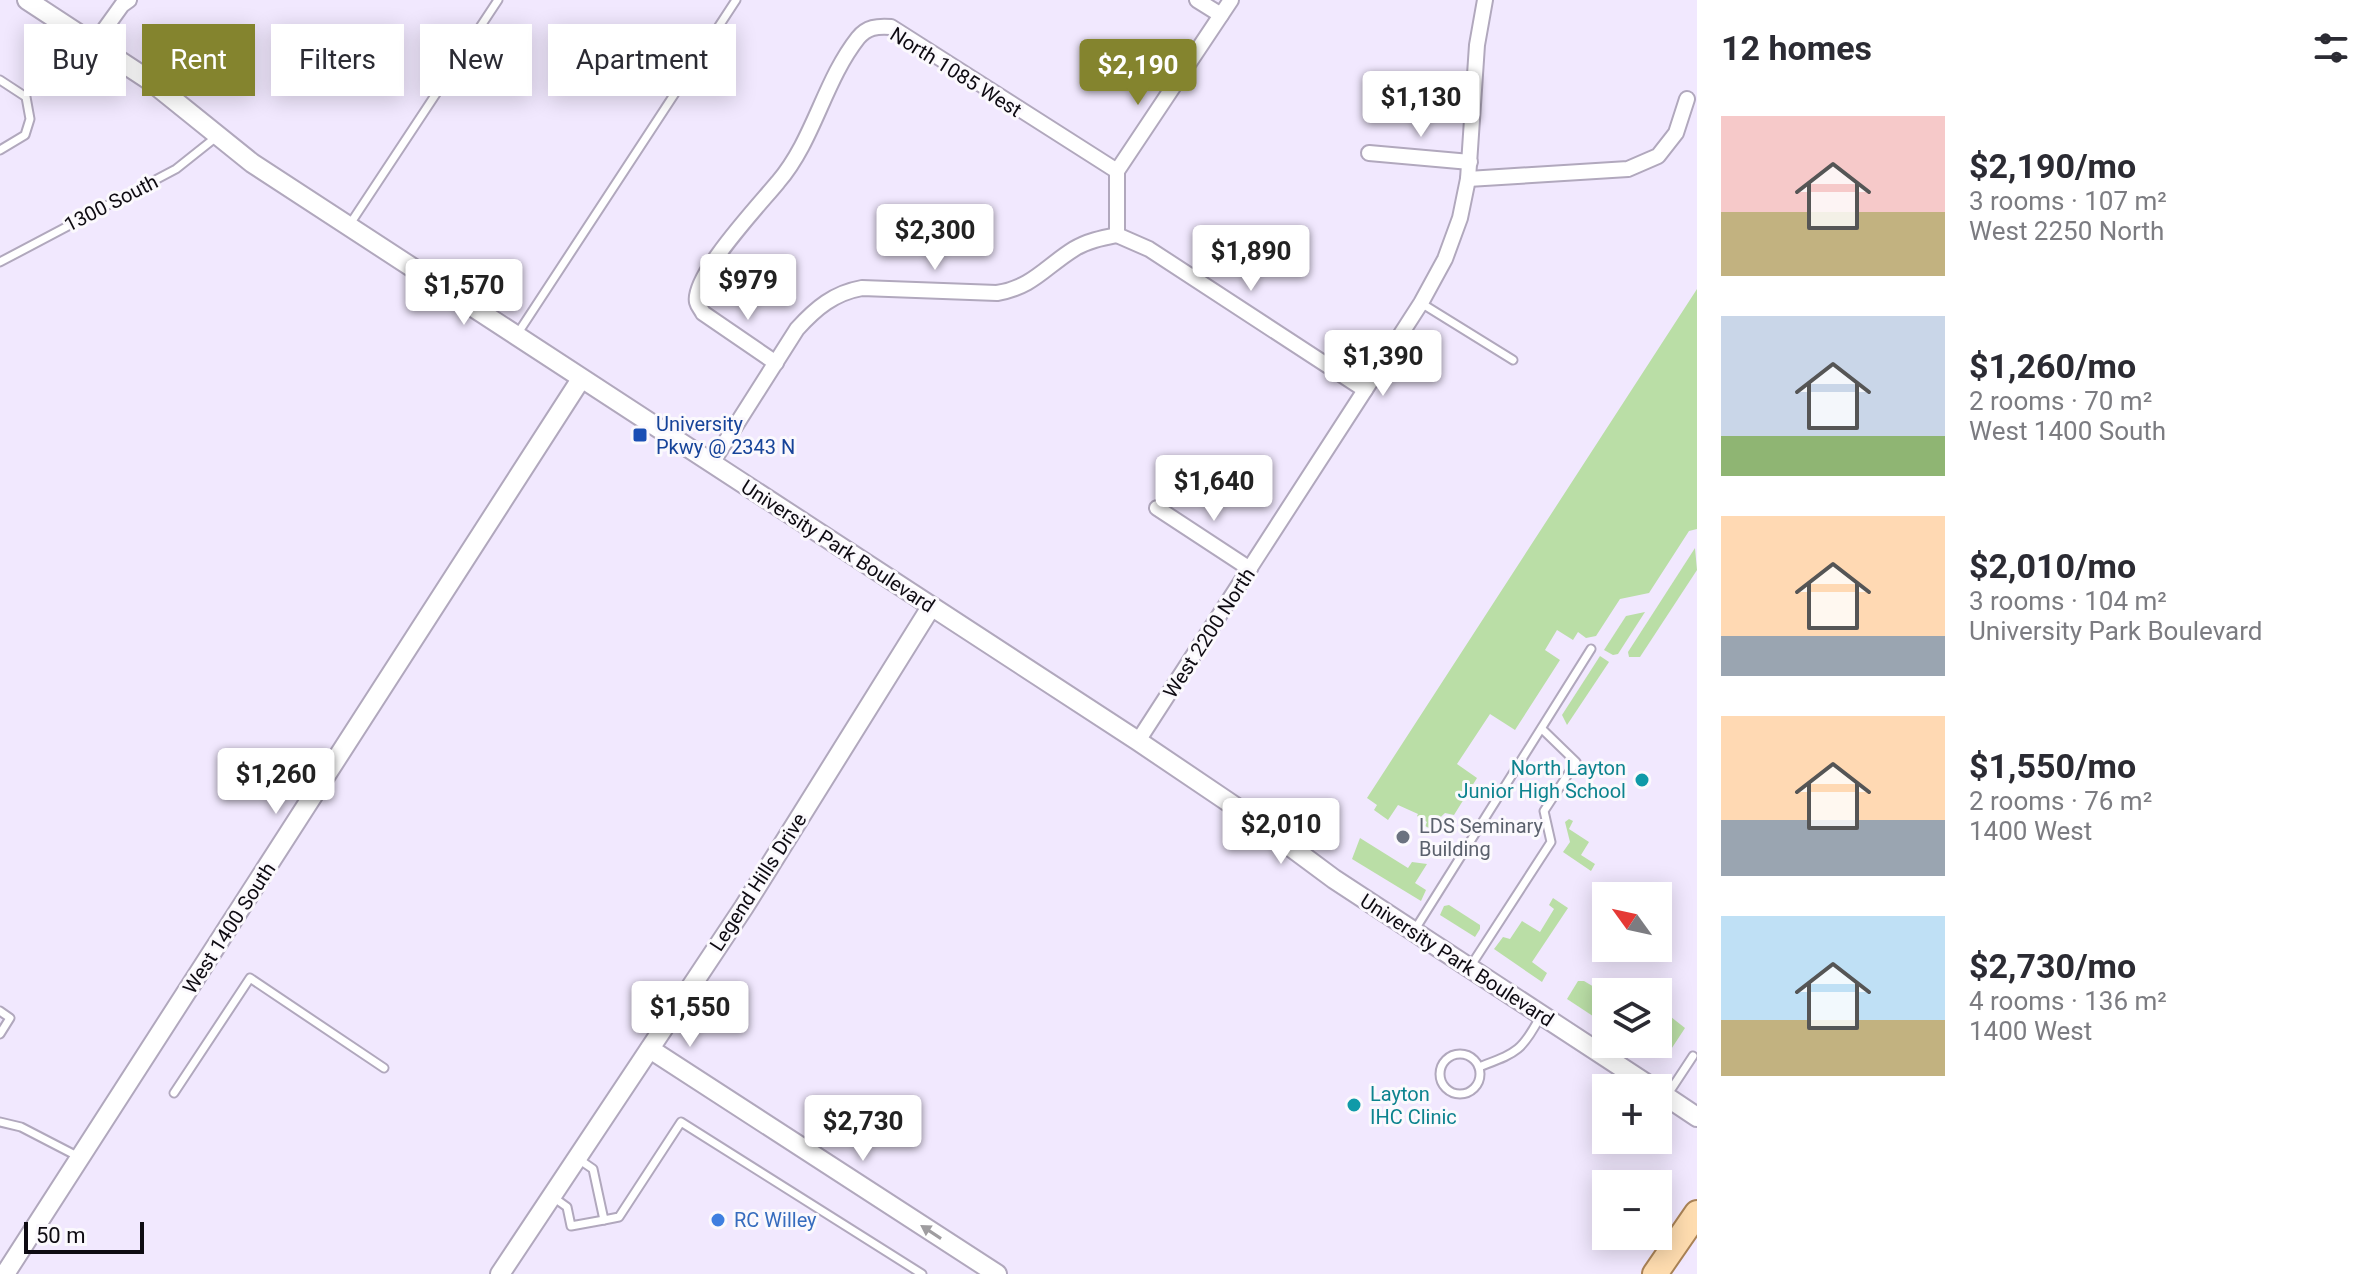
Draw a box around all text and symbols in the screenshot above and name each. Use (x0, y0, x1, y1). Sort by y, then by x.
street label: North 1085 West (886, 22, 1026, 122)
chip: Buy (24, 24, 126, 96)
chip: Rent (142, 24, 255, 96)
chip: Filters (271, 24, 404, 96)
chip: New (420, 24, 532, 96)
chip: Apartment (548, 24, 736, 96)
icon: filters (2309, 26, 2353, 70)
text: 12 homes (1721, 28, 1872, 68)
pin: $2,190 (1073, 39, 1203, 107)
text: $2,190 (1098, 50, 1178, 80)
pin: $1,130 (1356, 71, 1486, 139)
text: $1,130 (1381, 82, 1461, 112)
text: $2,190/mo (1969, 146, 2136, 186)
icon: home (1785, 148, 1881, 244)
street label: 1300 South (60, 169, 162, 237)
text: 3 rooms · 107 m² (1969, 186, 2167, 216)
pin: $2,300 (870, 204, 1000, 272)
text: $2,300 (895, 215, 975, 245)
text: West 2250 North (1969, 216, 2164, 246)
pin: $1,890 (1186, 225, 1316, 293)
text: $1,890 (1211, 236, 1291, 266)
pin: $979 (701, 254, 795, 322)
pin: $1,570 (399, 259, 529, 327)
text: $979 (718, 265, 778, 295)
text: $1,570 (424, 270, 504, 300)
pin: $1,390 (1318, 330, 1448, 398)
text: $1,390 (1343, 341, 1423, 371)
text: $1,260/mo (1969, 346, 2136, 386)
icon: home (1785, 348, 1881, 444)
text: 2 rooms · 70 m² (1969, 386, 2152, 416)
place label: University Pkwy @ 2343 N (656, 412, 795, 459)
text: West 1400 South (1969, 416, 2166, 446)
marker: University Pkwy @ 2343 N (631, 426, 649, 444)
pin: $1,640 (1149, 455, 1279, 523)
text: $1,640 (1174, 466, 1254, 496)
street label: University Park Boulevard (737, 474, 939, 618)
text: $2,010/mo (1969, 546, 2136, 586)
icon: home (1785, 548, 1881, 644)
street label: West 2200 North (1158, 563, 1260, 703)
text: 3 rooms · 104 m² (1969, 586, 2167, 616)
text: University Park Boulevard (1969, 616, 2263, 646)
text: $1,550/mo (1969, 746, 2136, 786)
pin: $1,260 (211, 748, 341, 816)
icon: home (1785, 748, 1881, 844)
place label: North Layton Junior High School (1458, 756, 1626, 803)
text: $1,260 (236, 759, 316, 789)
marker: North Layton Junior High School (1633, 771, 1651, 789)
text: 2 rooms · 76 m² (1969, 786, 2152, 816)
pin: $2,010 (1216, 798, 1346, 866)
street label: Legend Hills Drive (704, 809, 812, 955)
text: $2,010 (1241, 809, 1321, 839)
place label: LDS Seminary Building (1419, 814, 1543, 861)
text: 1400 West (1969, 816, 2092, 846)
marker: LDS Seminary Building (1394, 828, 1412, 846)
street label: West 1400 South (178, 858, 280, 998)
north arrow (1592, 882, 1672, 962)
map controls (1592, 882, 1672, 1250)
street label: University Park Boulevard (1356, 888, 1558, 1032)
text: $2,730/mo (1969, 946, 2136, 986)
icon: home (1785, 948, 1881, 1044)
button: layers (1592, 978, 1672, 1058)
pin: $1,550 (625, 981, 755, 1049)
text: 4 rooms · 136 m² (1969, 986, 2167, 1016)
text: $1,550 (650, 992, 730, 1022)
text: 1400 West (1969, 1016, 2092, 1046)
button: + (1592, 1074, 1672, 1154)
place label: Layton IHC Clinic (1370, 1082, 1457, 1129)
pin: $2,730 (798, 1095, 928, 1163)
marker: Layton IHC Clinic (1345, 1096, 1363, 1114)
text: $2,730 (823, 1106, 903, 1136)
button: − (1592, 1170, 1672, 1250)
place label: RC Willey (734, 1208, 817, 1232)
marker: RC Willey (709, 1211, 727, 1229)
scale bar (24, 1218, 144, 1254)
text: 50 m (36, 1223, 85, 1248)
one-way arrow (920, 1225, 942, 1239)

